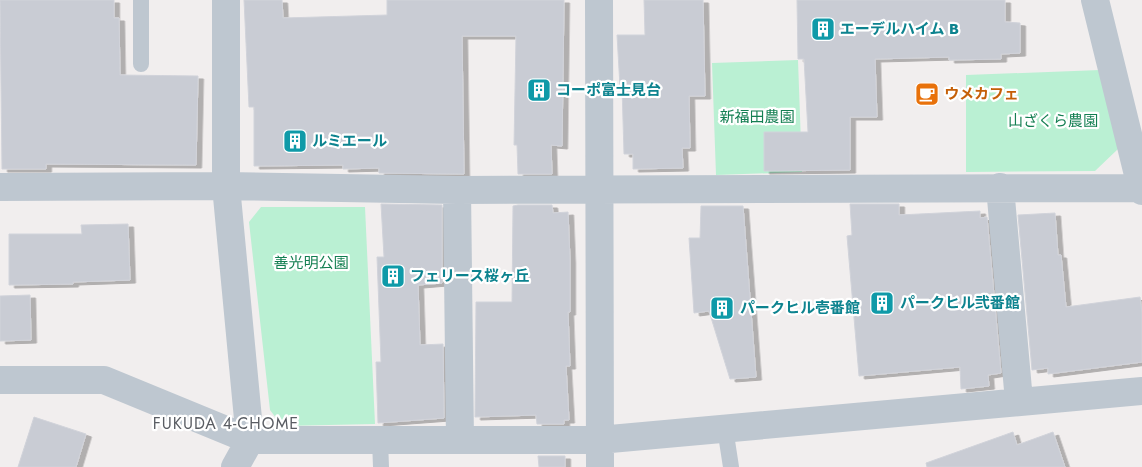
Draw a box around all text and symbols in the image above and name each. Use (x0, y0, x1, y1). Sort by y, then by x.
building icon: エーデルハイム B (810, 16, 836, 42)
place label: エーデルハイム B (840, 18, 959, 40)
building icon: コーポ富士見台 (526, 77, 552, 103)
place label: コーポ富士見台 (556, 79, 661, 101)
cafe icon: ウメカフェ (914, 81, 940, 107)
place label: ウメカフェ (944, 83, 1019, 105)
park label: 新福田農園 (719, 106, 795, 128)
park label: 山ざくら農園 (1008, 110, 1098, 132)
building icon: ルミエール (282, 128, 308, 154)
place label: ルミエール (312, 130, 387, 152)
park label: 善光明公園 (273, 252, 349, 274)
building icon: フェリース桜ヶ丘 (380, 263, 406, 289)
place label: フェリース桜ヶ丘 (410, 265, 529, 287)
building icon: パークヒル弐番館 (869, 290, 895, 316)
place label: パークヒル弐番館 (900, 292, 1020, 314)
building icon: パークヒル壱番館 (709, 295, 735, 321)
place label: パークヒル壱番館 (740, 297, 860, 319)
district label: FUKUDA 4-CHOME (153, 412, 299, 435)

